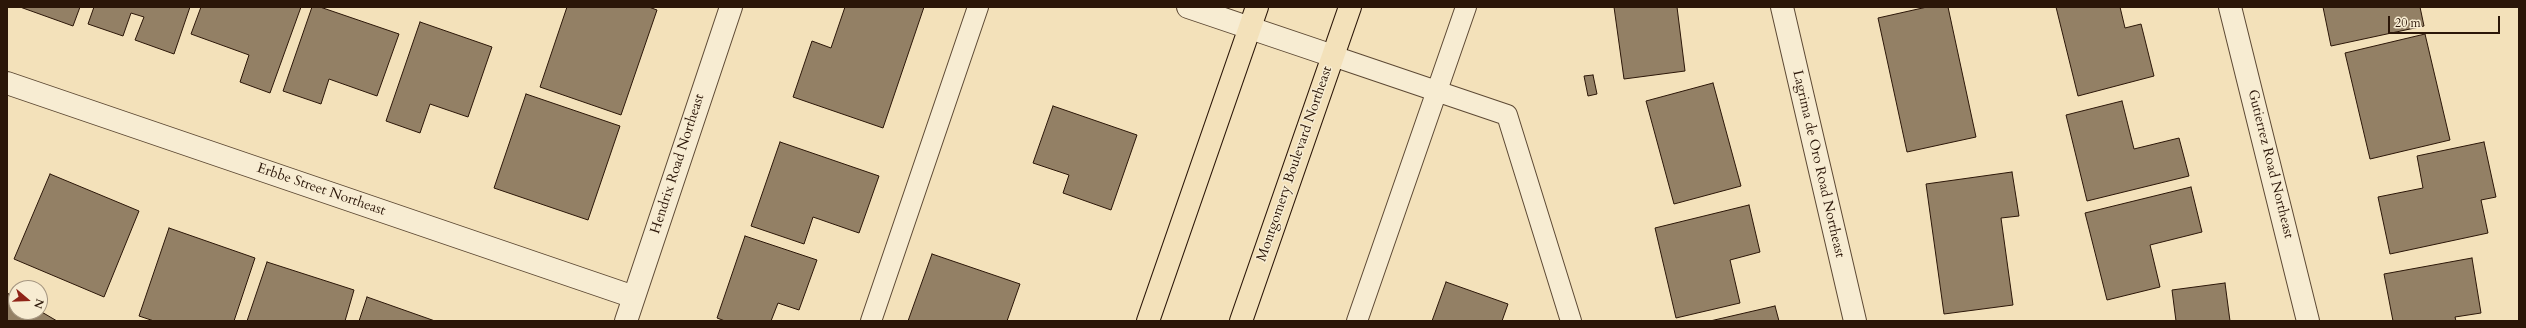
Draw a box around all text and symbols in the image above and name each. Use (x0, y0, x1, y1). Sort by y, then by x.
scale bar (2390, 8, 2502, 34)
text: 20 m (2395, 15, 2421, 31)
street label: Montgomery Boulevard Northeast (1254, 64, 1336, 264)
street label: Lagrima de Oro Road Northeast (1788, 69, 1848, 259)
street label: Gutierrez Road Northeast (2243, 88, 2297, 240)
street label: Hendrix Road Northeast (647, 92, 709, 236)
street label: Erbbe Street Northeast (255, 160, 387, 220)
north arrow (8, 280, 48, 320)
text: N (30, 297, 48, 311)

